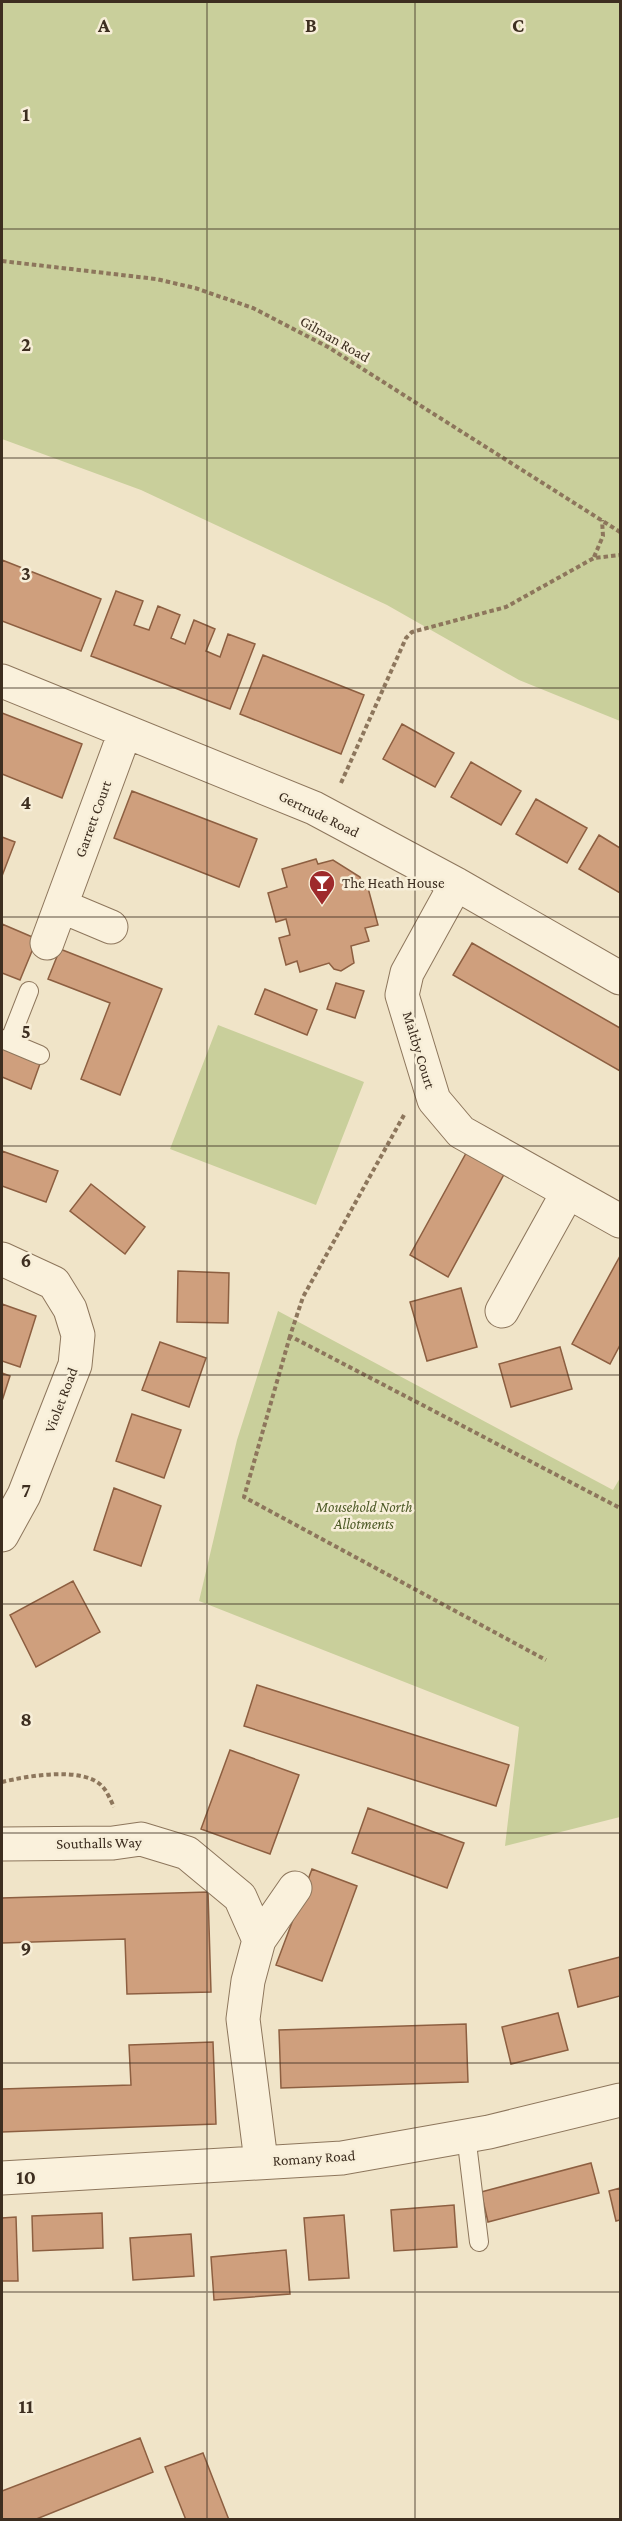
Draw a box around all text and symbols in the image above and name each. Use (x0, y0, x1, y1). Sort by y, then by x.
text: A (97, 14, 111, 36)
text: B (305, 14, 317, 36)
text: C (512, 14, 524, 36)
text: 1 (22, 103, 30, 125)
street label: Gilman Road (297, 313, 373, 365)
text: 2 (21, 333, 31, 355)
text: 3 (21, 562, 31, 584)
street label: Garrett Court (72, 777, 115, 860)
street label: Gertrude Road (276, 788, 362, 840)
text: 4 (21, 791, 32, 813)
bar icon: The Heath House (307, 868, 337, 906)
place label: The Heath House (342, 875, 445, 891)
street label: Maltby Court (399, 1009, 439, 1092)
text: 5 (21, 1020, 31, 1042)
text: 6 (21, 1249, 31, 1271)
street label: Violet Road (41, 1365, 81, 1435)
text: 7 (21, 1479, 31, 1501)
park label: Mousehold North Allotments (315, 1499, 412, 1532)
text: 8 (20, 1708, 32, 1730)
street label: Southalls Way (56, 1834, 142, 1853)
text: 9 (21, 1937, 31, 1959)
street label: Romany Road (272, 2147, 356, 2170)
text: 10 (16, 2166, 36, 2188)
text: 11 (19, 2395, 34, 2417)

